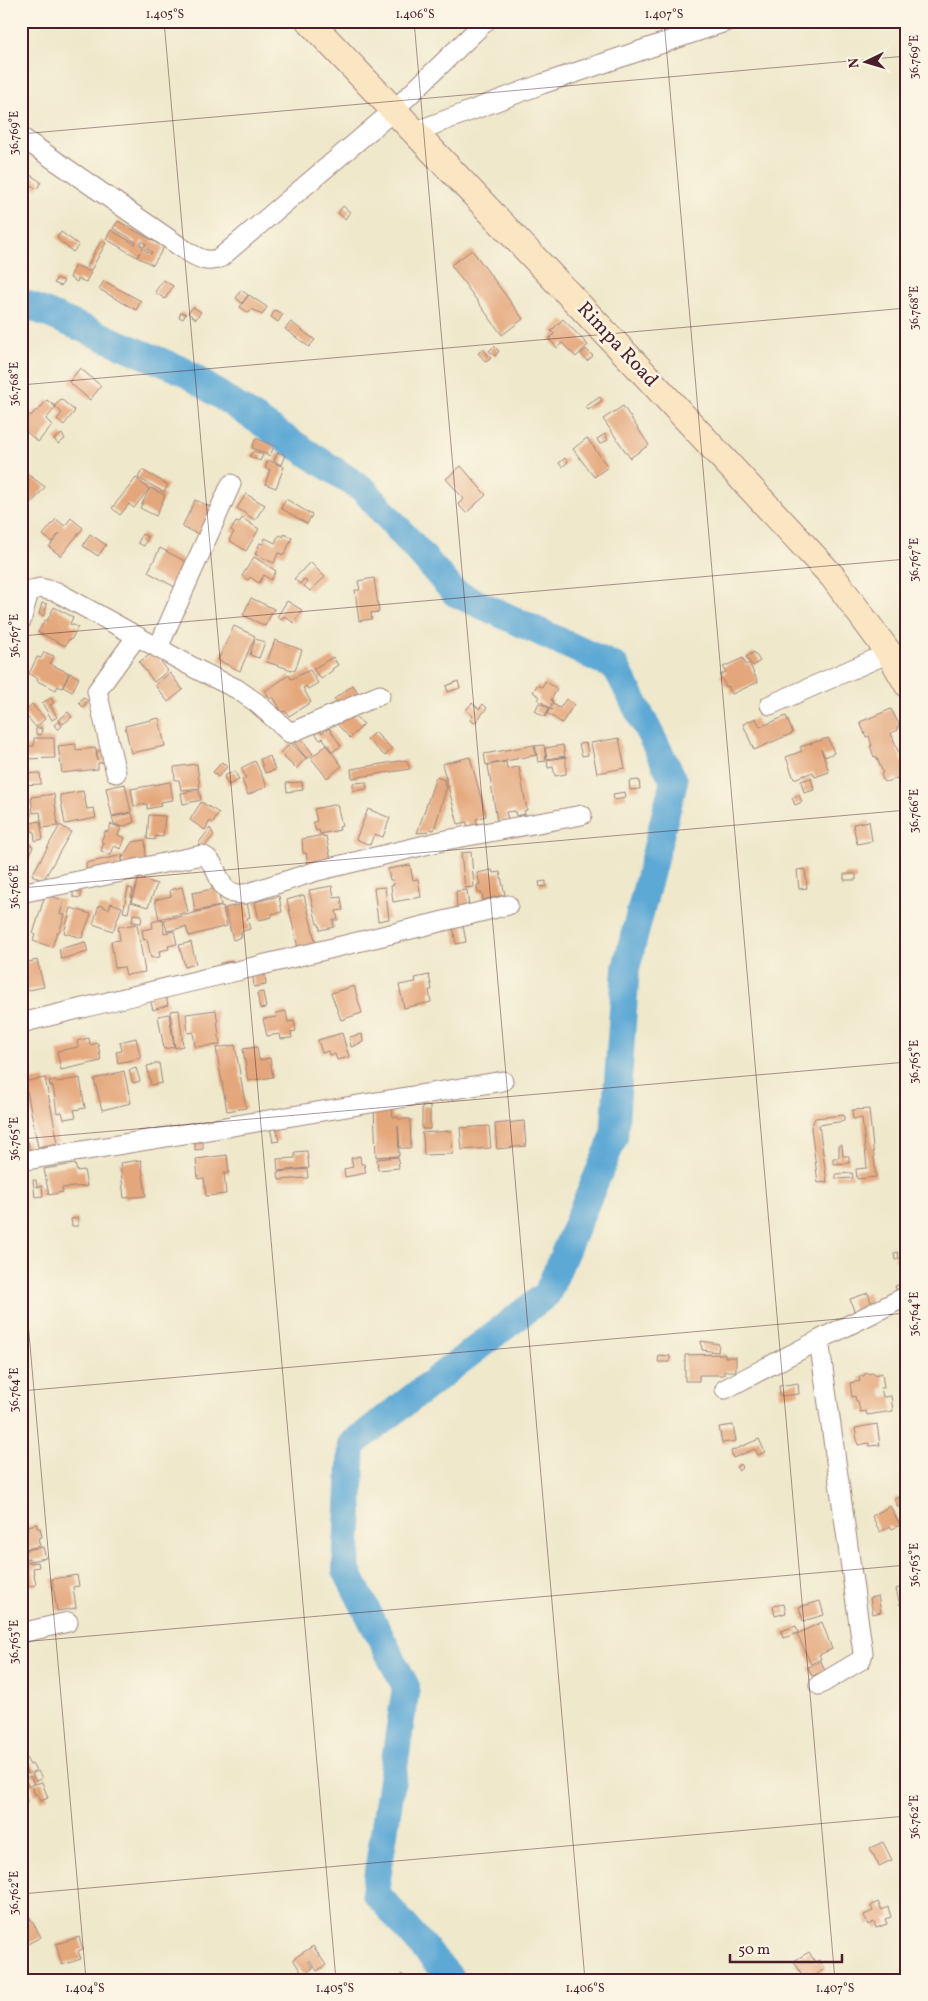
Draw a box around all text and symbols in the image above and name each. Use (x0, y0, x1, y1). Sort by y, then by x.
text: 1.405°S (146, 7, 184, 23)
text: 1.406°S (395, 7, 435, 23)
text: 1.407°S (645, 7, 683, 23)
text: 36.769°E (907, 35, 923, 79)
north arrow (840, 38, 890, 88)
text: N (845, 57, 864, 69)
text: 36.769°E (7, 111, 23, 155)
text: 36.768°E (907, 286, 923, 330)
street label: Rimpa Road (570, 296, 664, 394)
text: 36.768°E (7, 362, 23, 406)
text: 36.767°E (907, 538, 923, 582)
text: 36.767°E (7, 614, 23, 658)
text: 36.766°E (907, 789, 923, 833)
text: 36.766°E (7, 865, 23, 909)
text: 36.765°E (907, 1040, 923, 1084)
text: 36.765°E (7, 1117, 23, 1161)
text: 36.764°E (907, 1292, 923, 1336)
text: 36.764°E (7, 1368, 23, 1412)
text: 36.763°E (907, 1543, 923, 1587)
text: 36.763°E (7, 1620, 23, 1664)
text: 36.762°E (907, 1795, 923, 1839)
text: 36.762°E (7, 1871, 23, 1915)
scale bar (730, 1931, 843, 1963)
text: 50 m (738, 1940, 770, 1961)
text: 1.404°S (65, 1981, 105, 1997)
text: 1.405°S (316, 1981, 354, 1997)
text: 1.406°S (565, 1981, 605, 1997)
text: 1.407°S (816, 1981, 854, 1997)

